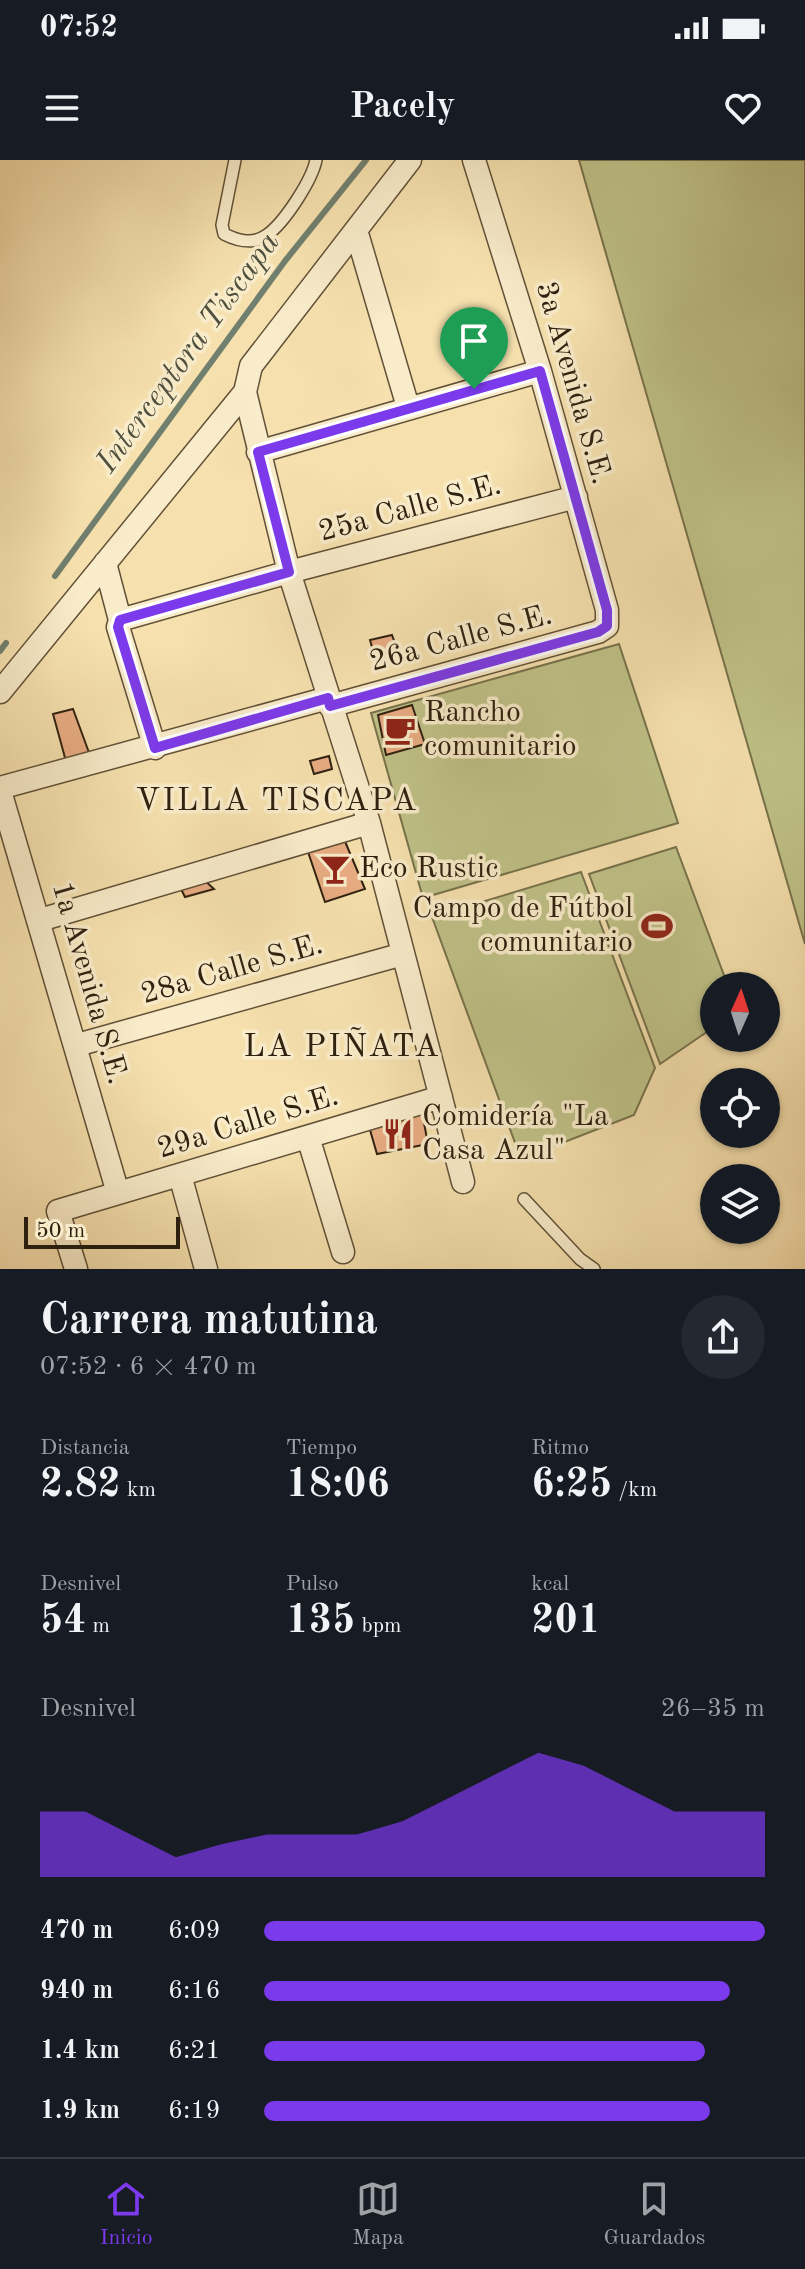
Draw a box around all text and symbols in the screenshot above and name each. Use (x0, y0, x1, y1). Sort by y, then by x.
text: 07:52 (40, 13, 118, 43)
icon: menu (40, 86, 84, 130)
icon: heart (721, 86, 765, 130)
text: Pacely (350, 90, 455, 126)
water label: Interceptora Tiscapa (91, 227, 287, 480)
street label: 3a Avenida S.E. (530, 278, 616, 488)
pin (440, 307, 508, 389)
icon: arrive (452, 319, 496, 363)
street label: 25a Calle S.E. (316, 470, 504, 548)
street label: 26a Calle S.E. (367, 600, 555, 678)
place label: Rancho comunitario (424, 698, 577, 762)
cafe icon: Rancho comunitario (383, 713, 417, 747)
district label: VILLA TISCAPA (135, 786, 419, 818)
bar icon: Eco Rustic (318, 852, 352, 886)
place label: Eco Rustic (359, 854, 498, 884)
street label: 1a Avenida S.E. (46, 878, 132, 1088)
place label: Campo de Fútbol comunitario (412, 894, 633, 958)
sports icon: Campo de Fútbol comunitario (640, 909, 674, 943)
street label: 28a Calle S.E. (138, 930, 326, 1010)
north arrow (700, 972, 780, 1052)
map controls (700, 972, 780, 1244)
district label: LA PIÑATA (243, 1026, 441, 1064)
button: locate (700, 1068, 780, 1148)
street label: 29a Calle S.E. (154, 1081, 342, 1165)
place label: Comidería "La Casa Azul" (422, 1102, 609, 1166)
restaurant icon: Comidería "La Casa Azul" (381, 1117, 415, 1151)
button: layers (700, 1164, 780, 1244)
scale bar (24, 1213, 180, 1249)
text: 50 m (36, 1220, 85, 1242)
button: share (681, 1295, 765, 1379)
text: Carrera matutina (40, 1299, 378, 1343)
text: 07:52 · 6 × 470 m (40, 1354, 257, 1380)
text: Distancia (40, 1437, 130, 1459)
text: Tiempo (286, 1437, 357, 1459)
text: Ritmo (531, 1437, 589, 1459)
text: 2.82 (40, 1466, 121, 1506)
text: 18:06 (286, 1466, 390, 1506)
text: 6:25 (531, 1466, 612, 1506)
text: km (121, 1479, 156, 1501)
text: /km (612, 1479, 657, 1501)
text: Desnivel (40, 1573, 121, 1595)
text: Pulso (286, 1573, 339, 1595)
text: kcal (531, 1573, 569, 1595)
text: 54 (40, 1602, 86, 1642)
text: 135 (286, 1602, 355, 1642)
text: 201 (531, 1602, 601, 1642)
text: m (86, 1615, 110, 1637)
text: bpm (355, 1615, 402, 1637)
text: Desnivel (40, 1696, 136, 1722)
text: 26–35 m (661, 1696, 765, 1722)
text: 470 m (40, 1918, 113, 1944)
text: 6:09 (168, 1918, 221, 1944)
text: 940 m (40, 1978, 113, 2004)
text: 6:16 (168, 1978, 221, 2004)
text: 1.4 km (40, 2038, 120, 2064)
text: 6:21 (168, 2038, 221, 2064)
text: 1.9 km (40, 2098, 120, 2124)
text: 6:19 (168, 2098, 221, 2124)
tab: Inicio (100, 2177, 153, 2252)
tab: Mapa (352, 2177, 404, 2252)
tab: Guardados (603, 2177, 705, 2252)

